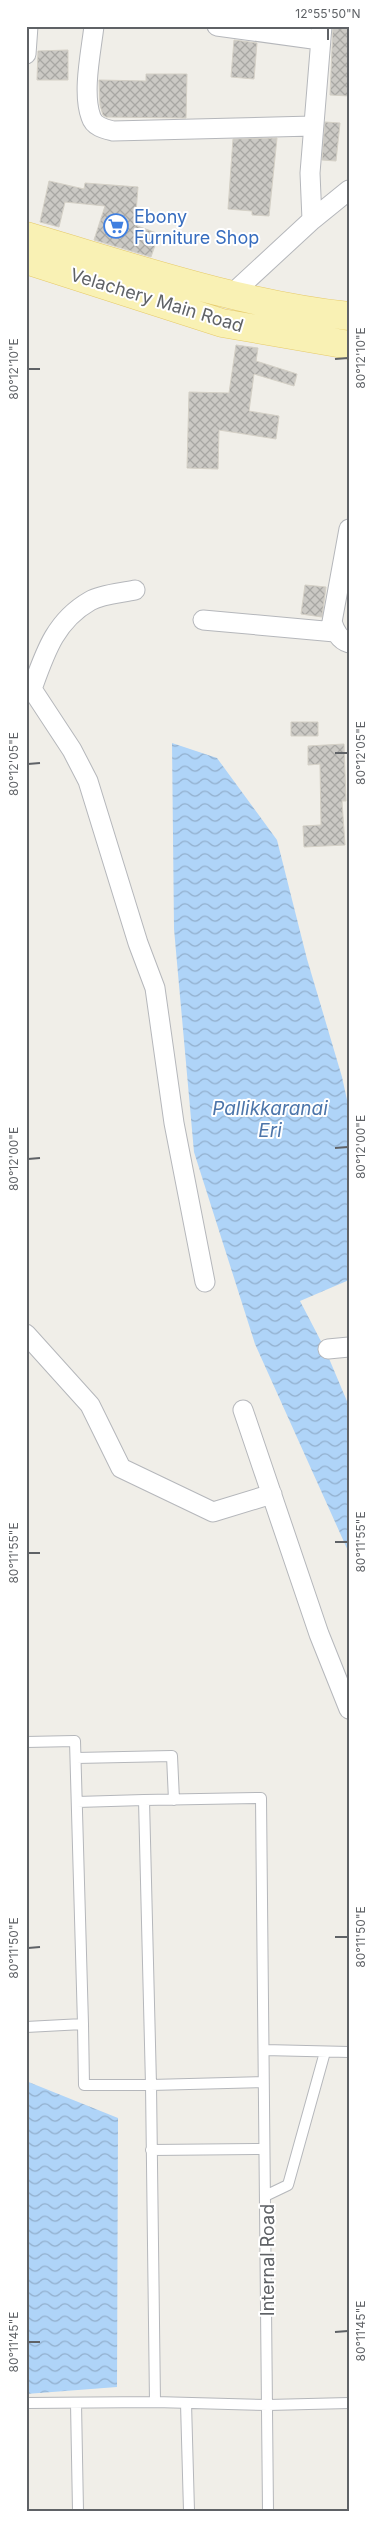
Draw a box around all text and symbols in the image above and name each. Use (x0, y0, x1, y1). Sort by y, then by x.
text: 12°55'50"N (295, 6, 361, 21)
place label: Ebony Furniture Shop (134, 206, 259, 248)
supermarket icon: Ebony Furniture Shop (103, 213, 129, 239)
street label: Velachery Main Road (68, 264, 246, 336)
text: 80°12'10"E (353, 327, 368, 389)
text: 80°12'10"E (6, 338, 21, 400)
text: 80°12'05"E (353, 721, 368, 785)
text: 80°12'05"E (6, 732, 21, 796)
water label: Pallikkaranai Eri (212, 1097, 328, 1142)
text: 80°12'00"E (353, 1115, 368, 1179)
text: 80°12'00"E (6, 1127, 21, 1191)
text: 80°11'55"E (353, 1511, 368, 1573)
text: 80°11'55"E (6, 1522, 21, 1584)
text: 80°11'50"E (353, 1906, 368, 1968)
text: 80°11'50"E (6, 1917, 21, 1979)
street label: Internal Road (257, 2204, 278, 2316)
text: 80°11'45"E (353, 2301, 368, 2361)
text: 80°11'45"E (6, 2312, 21, 2372)

